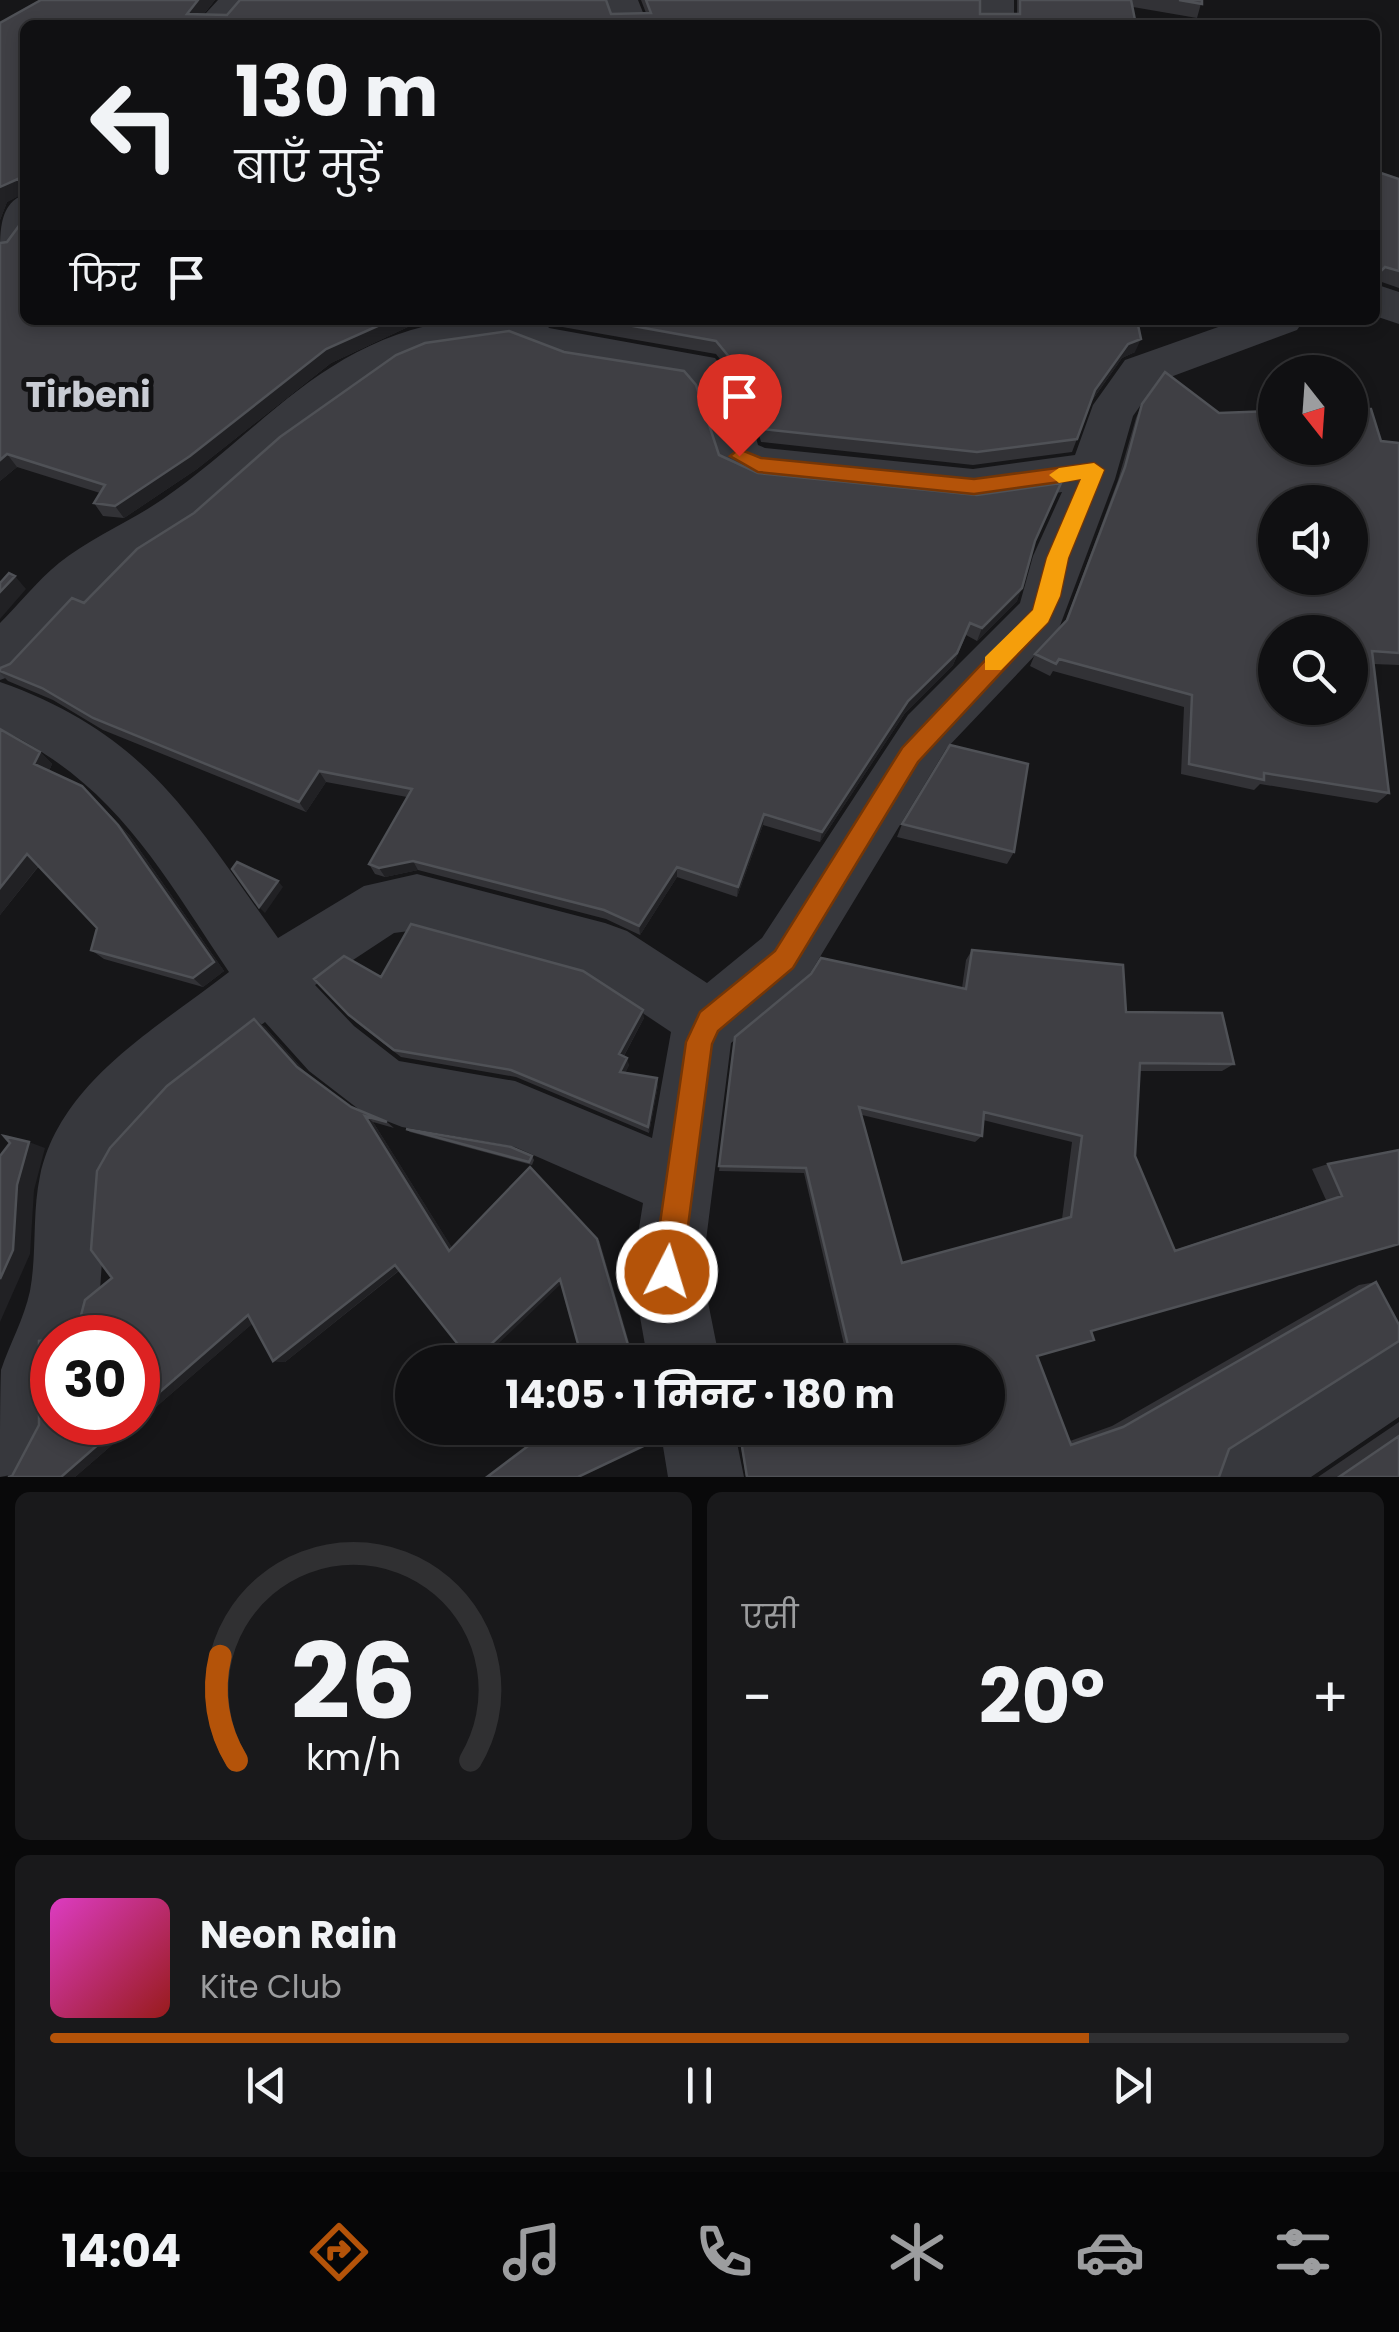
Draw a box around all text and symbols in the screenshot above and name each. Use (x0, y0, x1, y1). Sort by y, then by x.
text: 130 m (235, 42, 438, 141)
icon: left (70, 60, 200, 190)
text: बाएँ मुड़ें (235, 136, 382, 199)
icon: arrive (159, 250, 214, 305)
text: फिर (70, 251, 139, 304)
pin (697, 354, 782, 457)
north arrow (1258, 355, 1368, 465)
map controls (1258, 355, 1368, 725)
icon: arrive (712, 369, 767, 424)
district label: Tirbeni (25, 370, 151, 419)
button: sound (1258, 485, 1368, 595)
button: search (1258, 615, 1368, 725)
position arrow (615, 1220, 719, 1324)
speed limit sign: 30 (30, 1315, 160, 1445)
text: 14:05 · 1 मिनट · 180 m (505, 1368, 895, 1421)
text: एसी (742, 1594, 798, 1639)
text: 26 (291, 1609, 416, 1754)
text: 20° (979, 1644, 1105, 1749)
text: − (742, 1659, 772, 1736)
text: + (1311, 1659, 1349, 1736)
text: km/h (306, 1732, 401, 1783)
text: Neon Rain (200, 1908, 397, 1961)
text: Kite Club (200, 1964, 342, 2009)
icon: previous (239, 2058, 294, 2113)
icon: pause (672, 2058, 727, 2113)
icon: next (1105, 2058, 1160, 2113)
icon: directions (304, 2217, 374, 2287)
icon: music (497, 2217, 567, 2287)
icon: phone (689, 2217, 759, 2287)
icon: climate (882, 2217, 952, 2287)
icon: car (1075, 2217, 1145, 2287)
icon: filters (1268, 2217, 1338, 2287)
text: 14:04 (61, 2220, 181, 2283)

